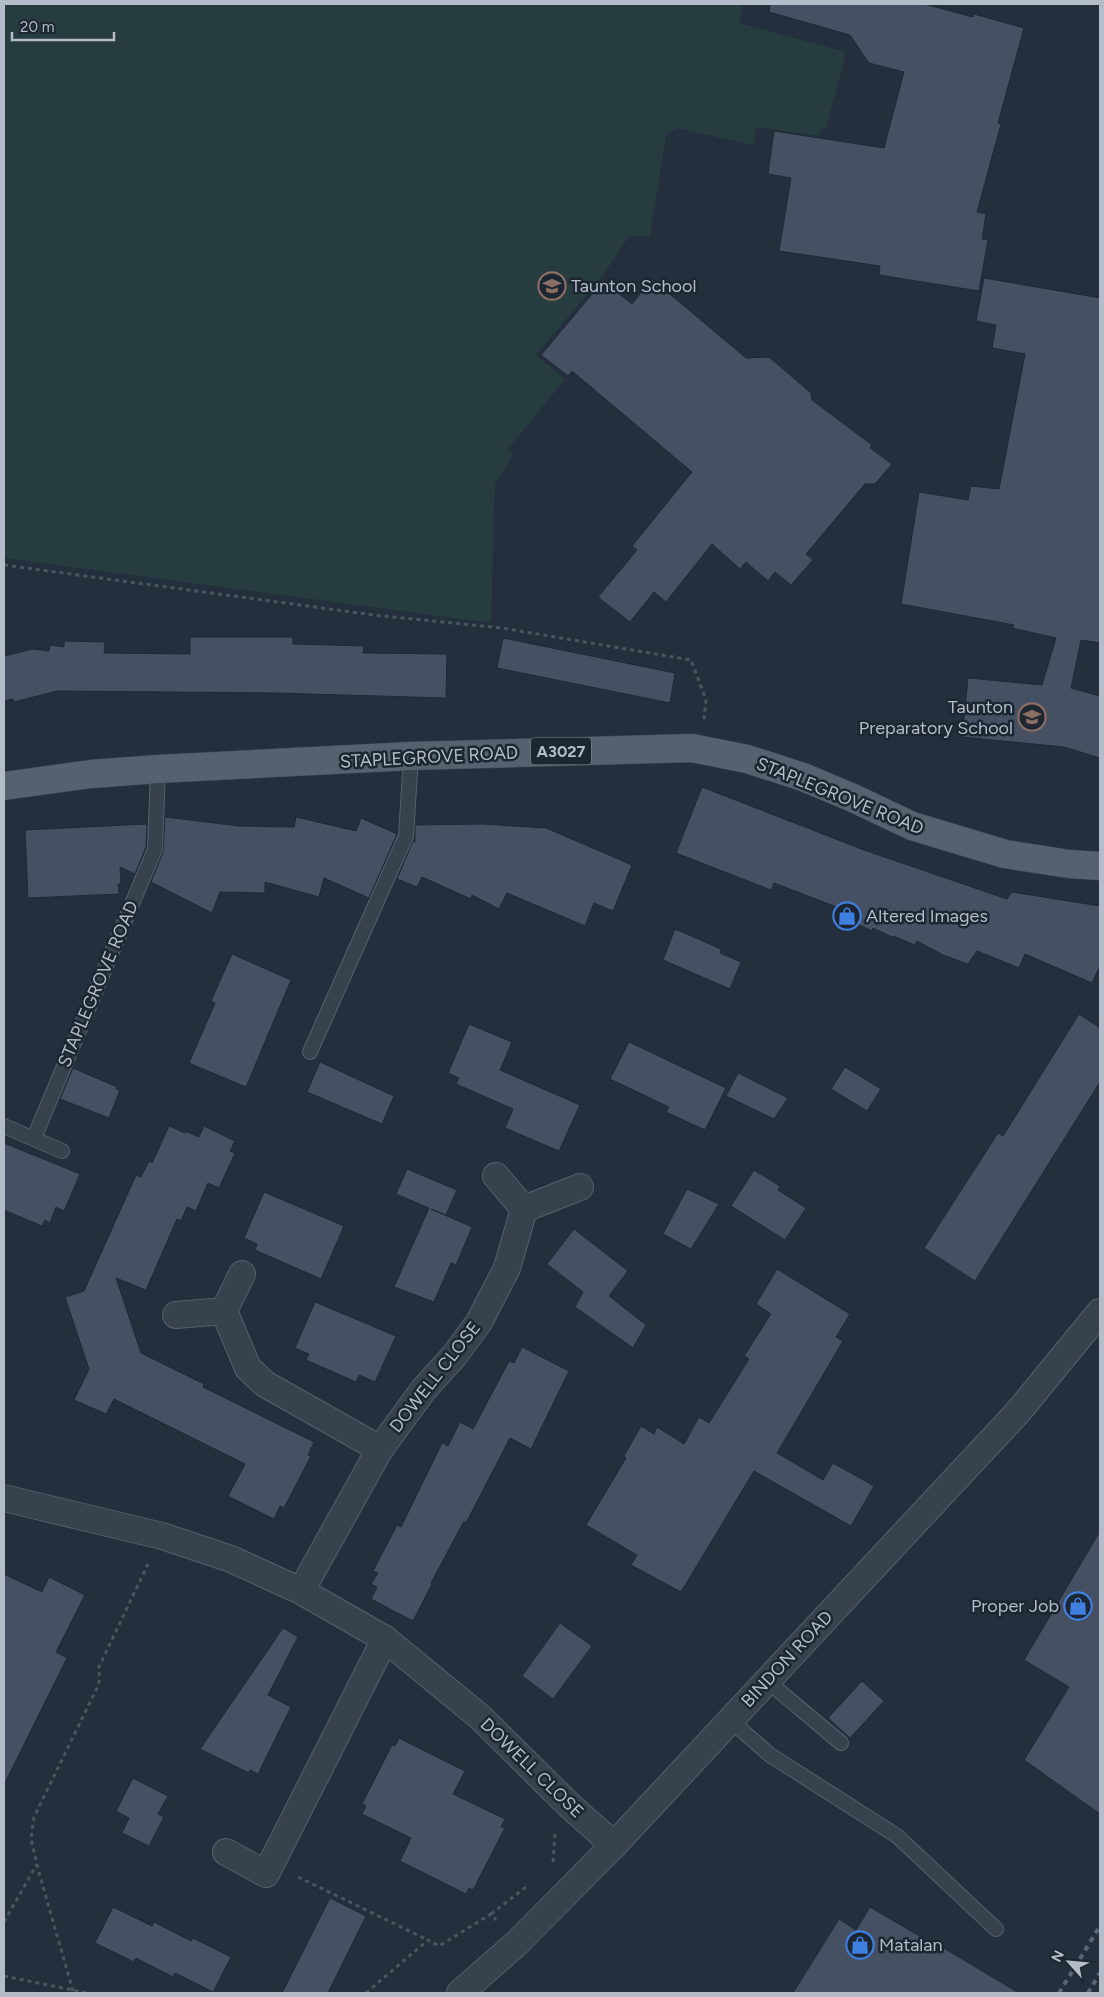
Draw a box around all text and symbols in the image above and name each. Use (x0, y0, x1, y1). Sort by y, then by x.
scale bar (12, 10, 115, 42)
text: 20 m (20, 18, 54, 36)
school or university icon: Taunton School (537, 271, 567, 301)
place label: Taunton School (571, 275, 696, 297)
place label: Taunton Preparatory School (859, 696, 1013, 739)
school or university icon: Taunton Preparatory School (1017, 702, 1047, 732)
road number: A3027 (531, 738, 591, 764)
street label: STAPLEGROVE ROAD (339, 741, 519, 773)
street label: STAPLEGROVE ROAD (753, 752, 927, 840)
street label: STAPLEGROVE ROAD (53, 898, 143, 1070)
shop icon: Altered Images (832, 901, 862, 931)
place label: Altered Images (866, 905, 988, 927)
street label: DOWELL CLOSE (385, 1317, 485, 1437)
shop icon: Proper Job (1063, 1591, 1093, 1621)
place label: Proper Job (971, 1595, 1059, 1617)
street label: BINDON ROAD (737, 1606, 837, 1712)
street label: DOWELL CLOSE (476, 1713, 588, 1823)
shop icon: Matalan (845, 1930, 875, 1960)
place label: Matalan (879, 1934, 943, 1956)
north arrow (1044, 1937, 1094, 1987)
text: N (1048, 1948, 1068, 1965)

